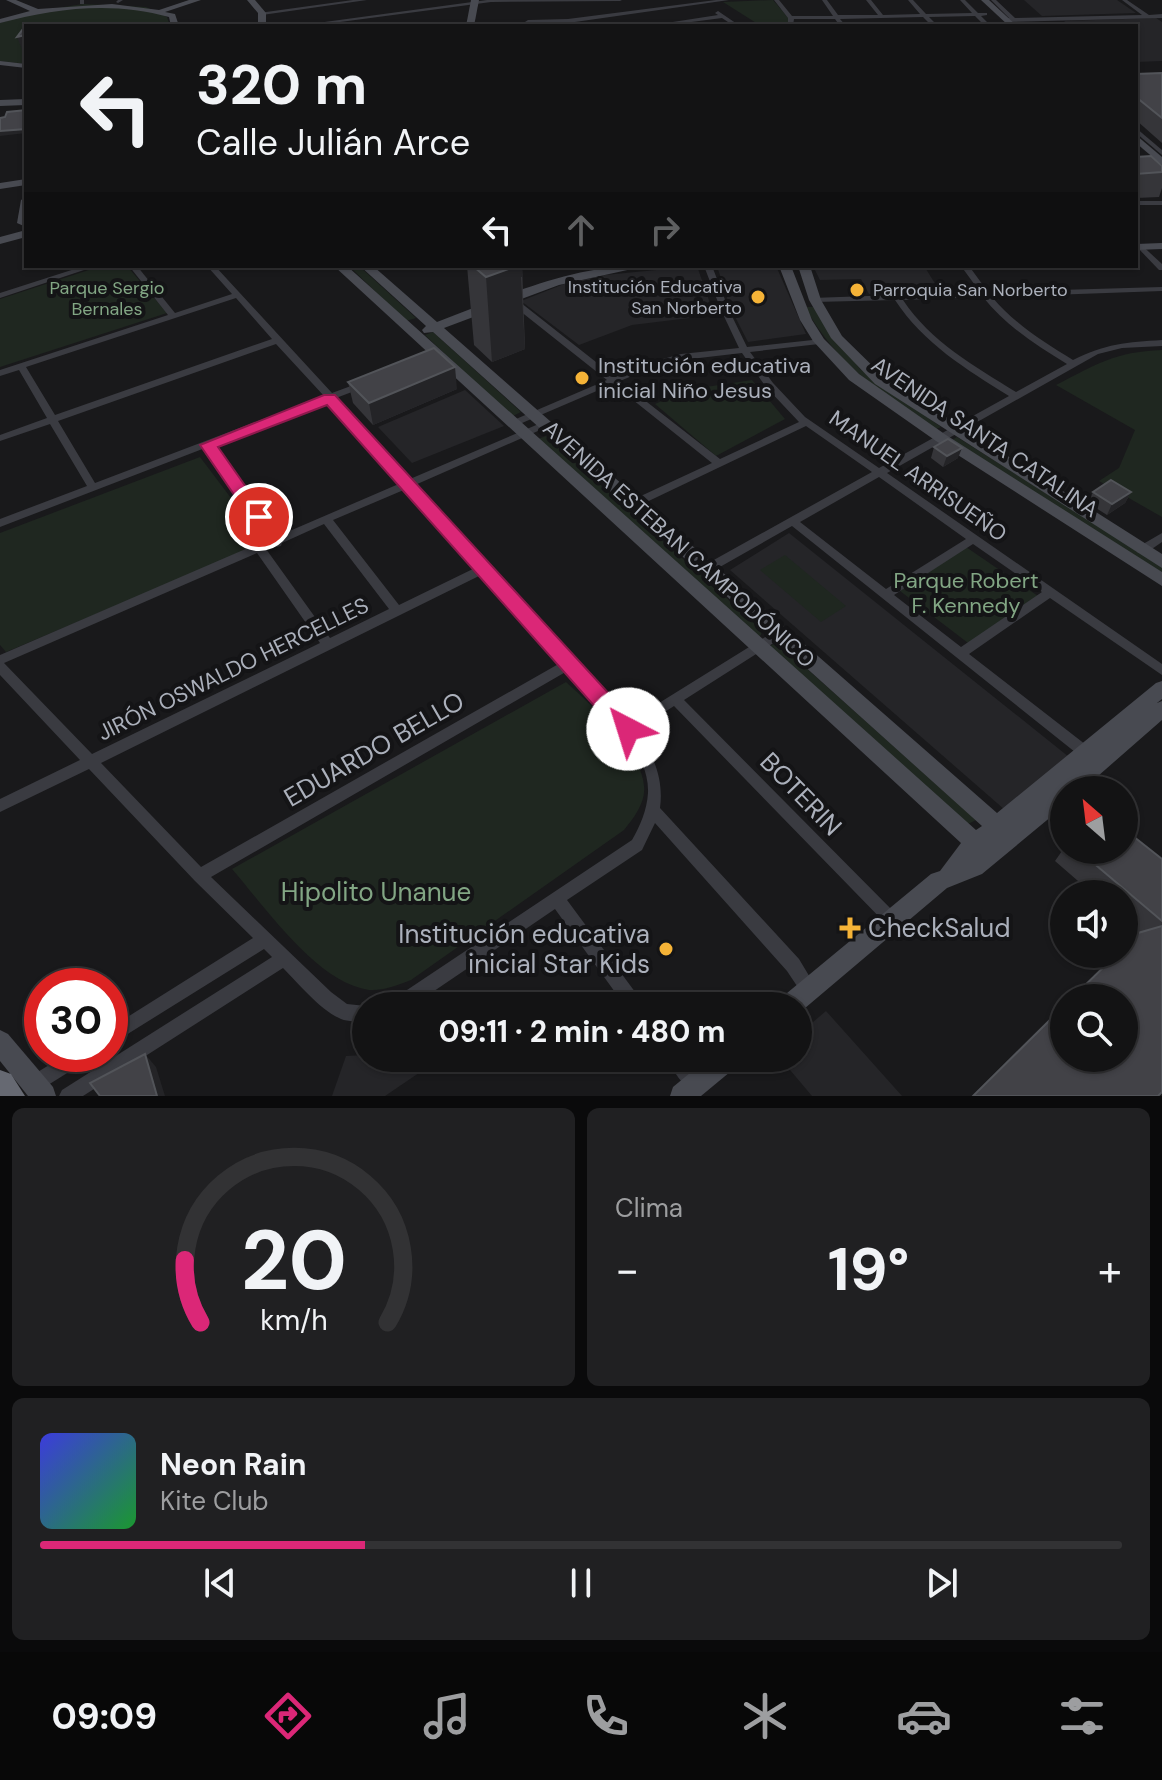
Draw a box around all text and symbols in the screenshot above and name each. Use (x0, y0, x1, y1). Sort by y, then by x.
text: 320 m (196, 48, 367, 121)
icon: left (64, 56, 168, 160)
text: Calle Julián Arce (196, 119, 470, 166)
icon: left (475, 208, 519, 252)
icon: ahead (559, 208, 603, 252)
icon: right (643, 208, 687, 252)
place label: Institución Educativa San Norberto (568, 275, 742, 320)
park label: Parque Sergio Bernales (50, 276, 164, 321)
place label: Parroquia San Norberto (873, 278, 1068, 302)
marker: Parroquia San Norberto (848, 281, 866, 299)
marker: Institución Educativa San Norberto (749, 288, 767, 306)
street label: AVENIDA SANTA CATALINA (866, 350, 1104, 524)
place label: Institución educativa inicial Niño Jesus (598, 351, 811, 405)
marker: Institución educativa inicial Niño Jesus (573, 369, 591, 387)
street label: MANUEL ARRISUEÑO (824, 404, 1012, 548)
street label: AVENIDA ESTEBAN CAMPODÓNICO (537, 414, 821, 674)
pin (225, 483, 293, 551)
icon: arrive (237, 495, 281, 539)
park label: Parque Robert F. Kennedy (893, 566, 1039, 620)
street label: JIRÓN OSWALDO HERCELLES (93, 591, 373, 747)
street label: EDUARDO BELLO (278, 684, 470, 814)
position arrow (586, 687, 670, 771)
street label: BOTERIN (753, 745, 849, 843)
north arrow (1050, 776, 1138, 864)
map controls (1050, 776, 1138, 1072)
park label: Hipolito Unanue (281, 875, 471, 909)
button: sound (1050, 880, 1138, 968)
place label: CheckSalud (868, 911, 1011, 945)
place label: Institución educativa inicial Star Kids (398, 917, 650, 981)
marker: CheckSalud (839, 917, 861, 939)
marker: Institución educativa inicial Star Kids (657, 940, 675, 958)
speed limit sign: 30 (24, 968, 128, 1072)
button: search (1050, 984, 1138, 1072)
text: 09:11 · 2 min · 480 m (438, 1012, 726, 1051)
text: Clima (615, 1191, 683, 1225)
text: 20 (240, 1206, 347, 1315)
text: 19° (828, 1230, 909, 1309)
text: − (615, 1241, 639, 1299)
text: + (1098, 1241, 1122, 1299)
text: km/h (260, 1302, 327, 1339)
text: Neon Rain (160, 1445, 306, 1484)
text: Kite Club (160, 1484, 269, 1518)
icon: previous (198, 1561, 242, 1605)
icon: pause (559, 1561, 603, 1605)
icon: next (920, 1561, 964, 1605)
icon: directions (260, 1688, 316, 1744)
icon: music (419, 1688, 475, 1744)
icon: phone (578, 1688, 634, 1744)
icon: climate (737, 1688, 793, 1744)
icon: car (896, 1688, 952, 1744)
icon: filters (1054, 1688, 1110, 1744)
text: 09:09 (51, 1693, 157, 1740)

